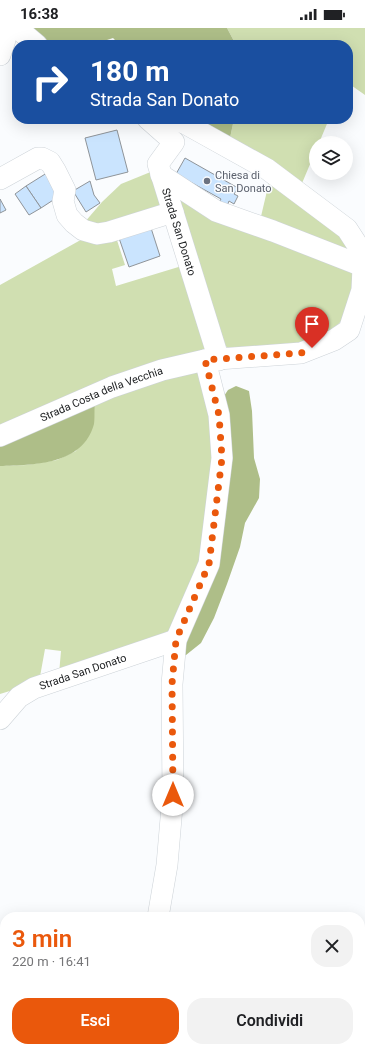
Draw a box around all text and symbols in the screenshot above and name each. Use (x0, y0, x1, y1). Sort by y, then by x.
text: 16:38 (20, 5, 59, 23)
text: 180 m (90, 55, 169, 88)
icon: right (24, 56, 76, 108)
text: Strada San Donato (90, 89, 239, 110)
map controls (309, 136, 353, 180)
button: layers (309, 136, 353, 180)
place label: Chiesa di San Donato (215, 169, 272, 195)
marker: Chiesa di San Donato (202, 176, 212, 186)
street label: Strada San Donato (159, 187, 198, 278)
pin (295, 307, 329, 348)
icon: arrive (301, 313, 323, 335)
street label: Strada Costa della Vecchia (38, 364, 165, 425)
street label: Strada San Donato (38, 651, 128, 693)
position arrow (152, 774, 194, 816)
text: 3 min (12, 925, 72, 953)
button: close (311, 925, 353, 967)
text: 220 m · 16:41 (12, 954, 91, 969)
button: Esci (12, 998, 179, 1044)
button: Condividi (187, 998, 353, 1044)

